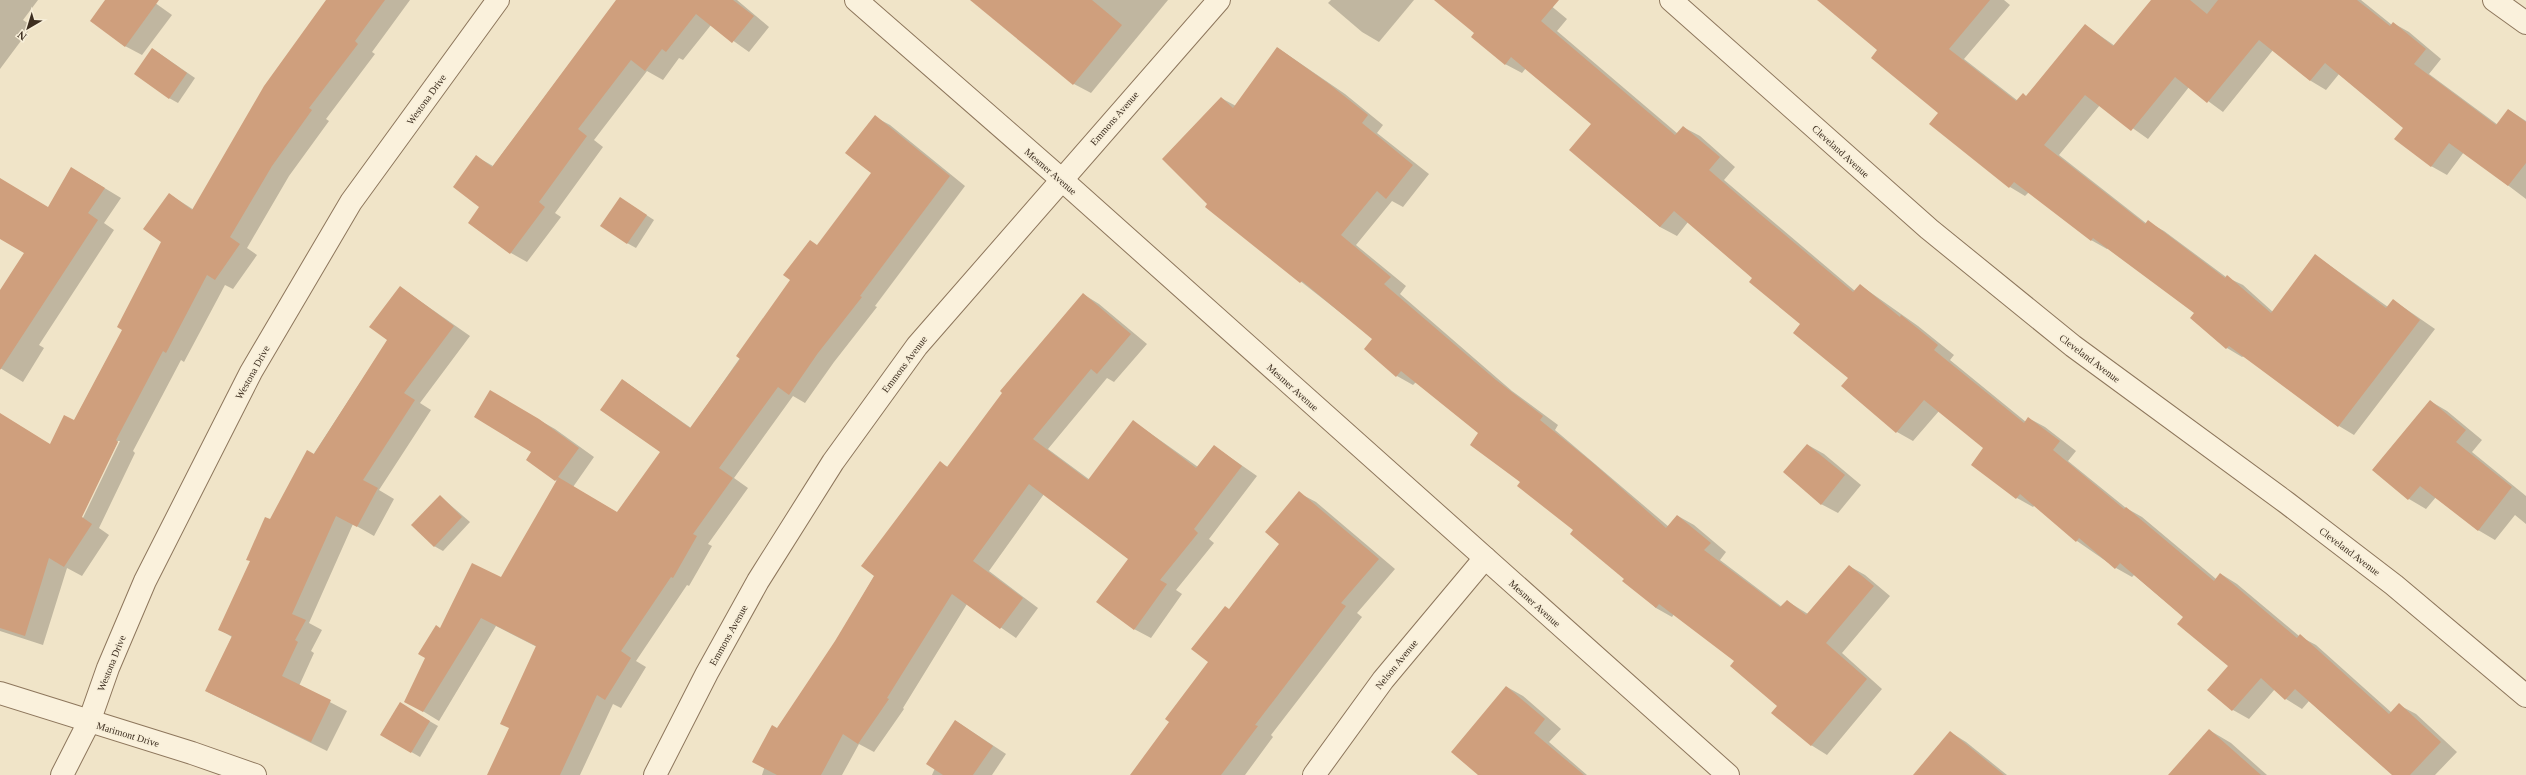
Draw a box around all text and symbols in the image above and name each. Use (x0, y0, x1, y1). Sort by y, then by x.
north arrow (8, 8, 48, 48)
text: N (15, 29, 29, 43)
street label: Westona Drive (404, 72, 449, 127)
street label: Emmons Avenue (1088, 89, 1141, 148)
street label: Cleveland Avenue (1810, 123, 1872, 180)
street label: Mesmer Avenue (1023, 146, 1079, 197)
street label: Cleveland Avenue (2057, 332, 2123, 385)
street label: Emmons Avenue (880, 333, 930, 395)
street label: Westona Drive (233, 343, 272, 401)
street label: Mesmer Avenue (1265, 362, 1321, 414)
street label: Cleveland Avenue (2317, 525, 2383, 578)
street label: Mesmer Avenue (1507, 578, 1563, 630)
street label: Emmons Avenue (707, 602, 750, 668)
street label: Westona Drive (95, 633, 128, 693)
street label: Nelson Avenue (1373, 637, 1420, 691)
street label: Marimont Drive (95, 720, 161, 749)

